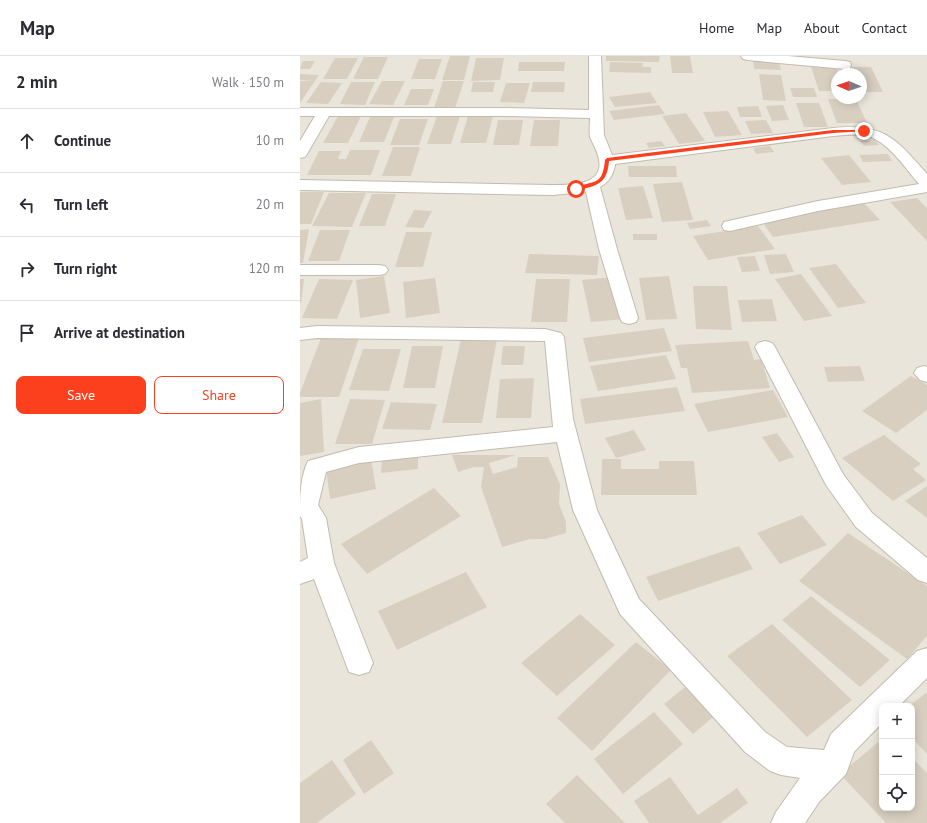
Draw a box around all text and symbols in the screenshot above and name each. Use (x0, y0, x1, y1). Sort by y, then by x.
text: Map (20, 16, 55, 40)
text: Home (699, 19, 734, 37)
text: Map (756, 19, 782, 37)
text: About (804, 19, 840, 37)
text: Contact (862, 19, 907, 37)
north arrow (831, 68, 867, 104)
text: 2 min (16, 71, 57, 93)
text: Walk · 150 m (212, 74, 284, 91)
route end (855, 122, 873, 140)
icon: ahead (16, 130, 38, 152)
text: Continue (54, 131, 111, 150)
text: 10 m (256, 132, 284, 149)
route start (567, 180, 585, 198)
icon: left (16, 194, 38, 216)
text: Turn left (54, 195, 108, 214)
text: 20 m (256, 196, 284, 213)
icon: right (16, 258, 38, 280)
text: Turn right (54, 259, 117, 278)
text: 120 m (249, 260, 284, 277)
icon: arrive (16, 322, 38, 344)
text: Arrive at destination (54, 323, 185, 342)
button: Save (16, 376, 146, 414)
button: Share (154, 376, 284, 414)
map controls (879, 703, 915, 811)
button: + (879, 703, 915, 739)
button: − (879, 739, 915, 775)
button: locate (879, 775, 915, 811)

